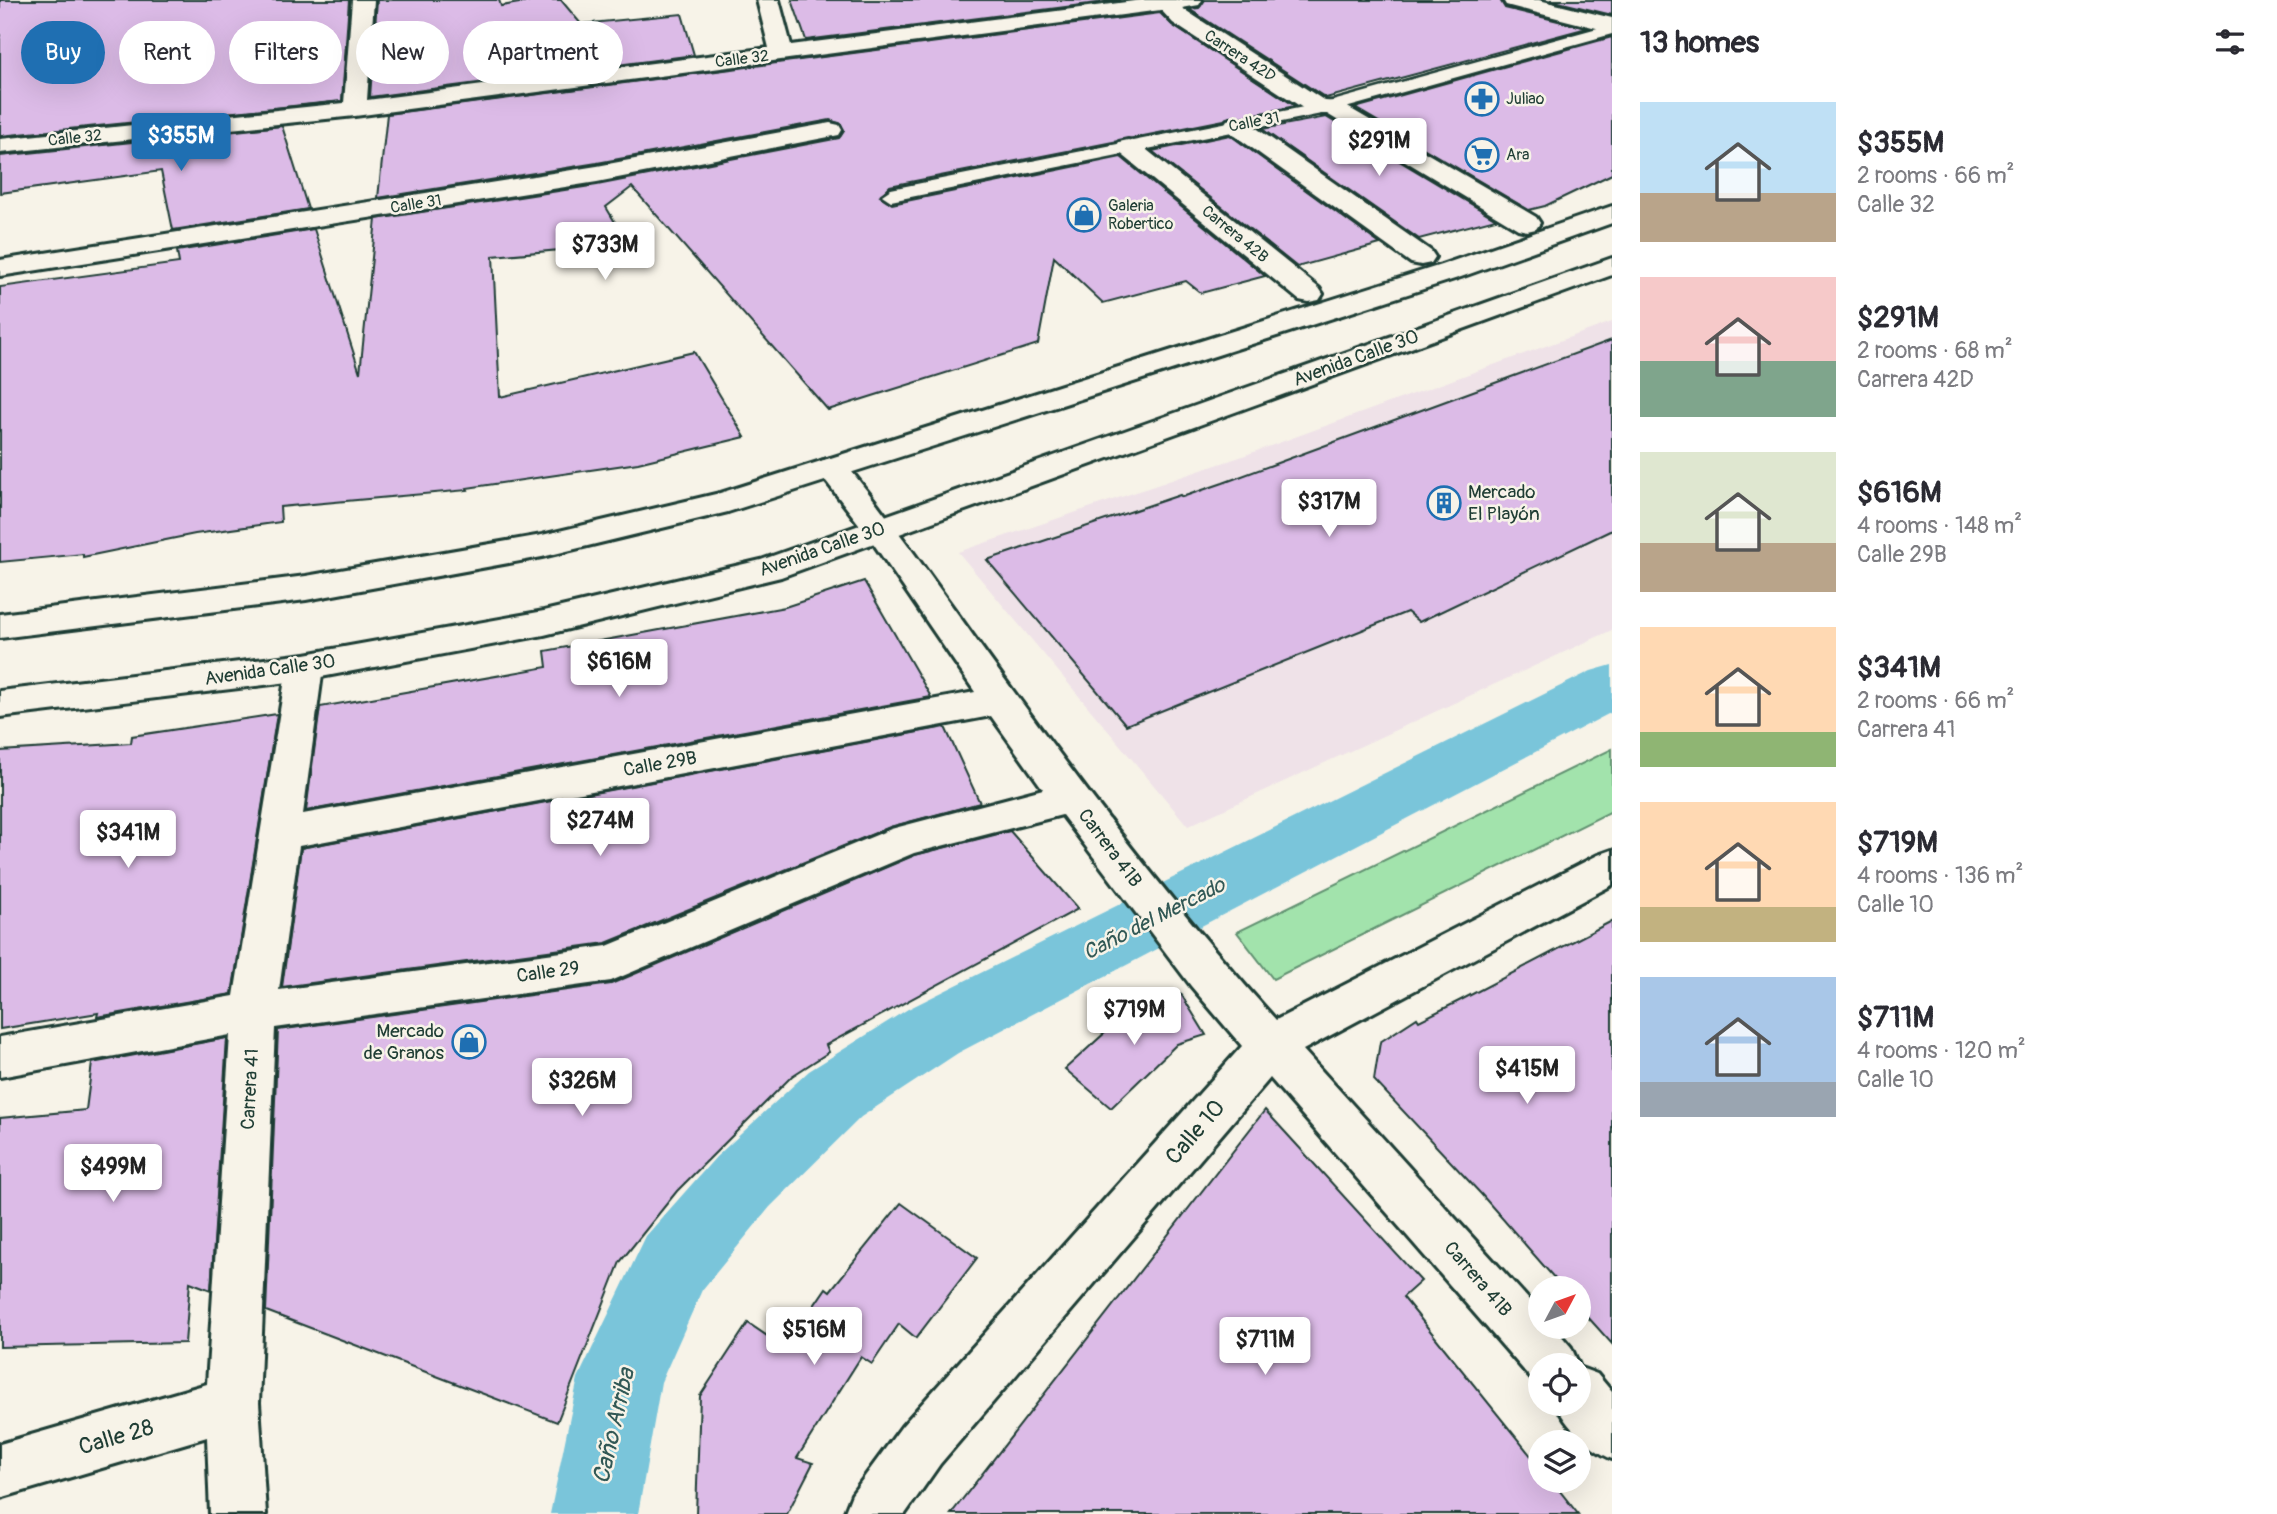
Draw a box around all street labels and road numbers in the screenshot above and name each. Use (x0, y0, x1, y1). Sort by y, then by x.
street label: Carrera 42D (1201, 26, 1279, 86)
street label: Calle 32 (714, 46, 770, 72)
street label: Calle 31 (1227, 107, 1281, 137)
street label: Calle 32 (47, 125, 103, 151)
street label: Calle 31 (389, 190, 443, 218)
street label: Carrera 42B (1198, 201, 1272, 267)
street label: Avenida Calle 30 (1290, 324, 1422, 392)
street label: Avenida Calle 30 (756, 516, 888, 582)
street label: Avenida Calle 30 (203, 649, 337, 691)
street label: Calle 29B (621, 746, 699, 782)
street label: Carrera 41B (1073, 804, 1147, 892)
street label: Calle 29 (515, 956, 581, 988)
street label: Carrera 41 (236, 1048, 264, 1130)
street label: Calle 10 (1159, 1093, 1231, 1171)
street label: Carrera 41B (1439, 1236, 1517, 1322)
street label: Calle 28 (75, 1413, 157, 1461)

